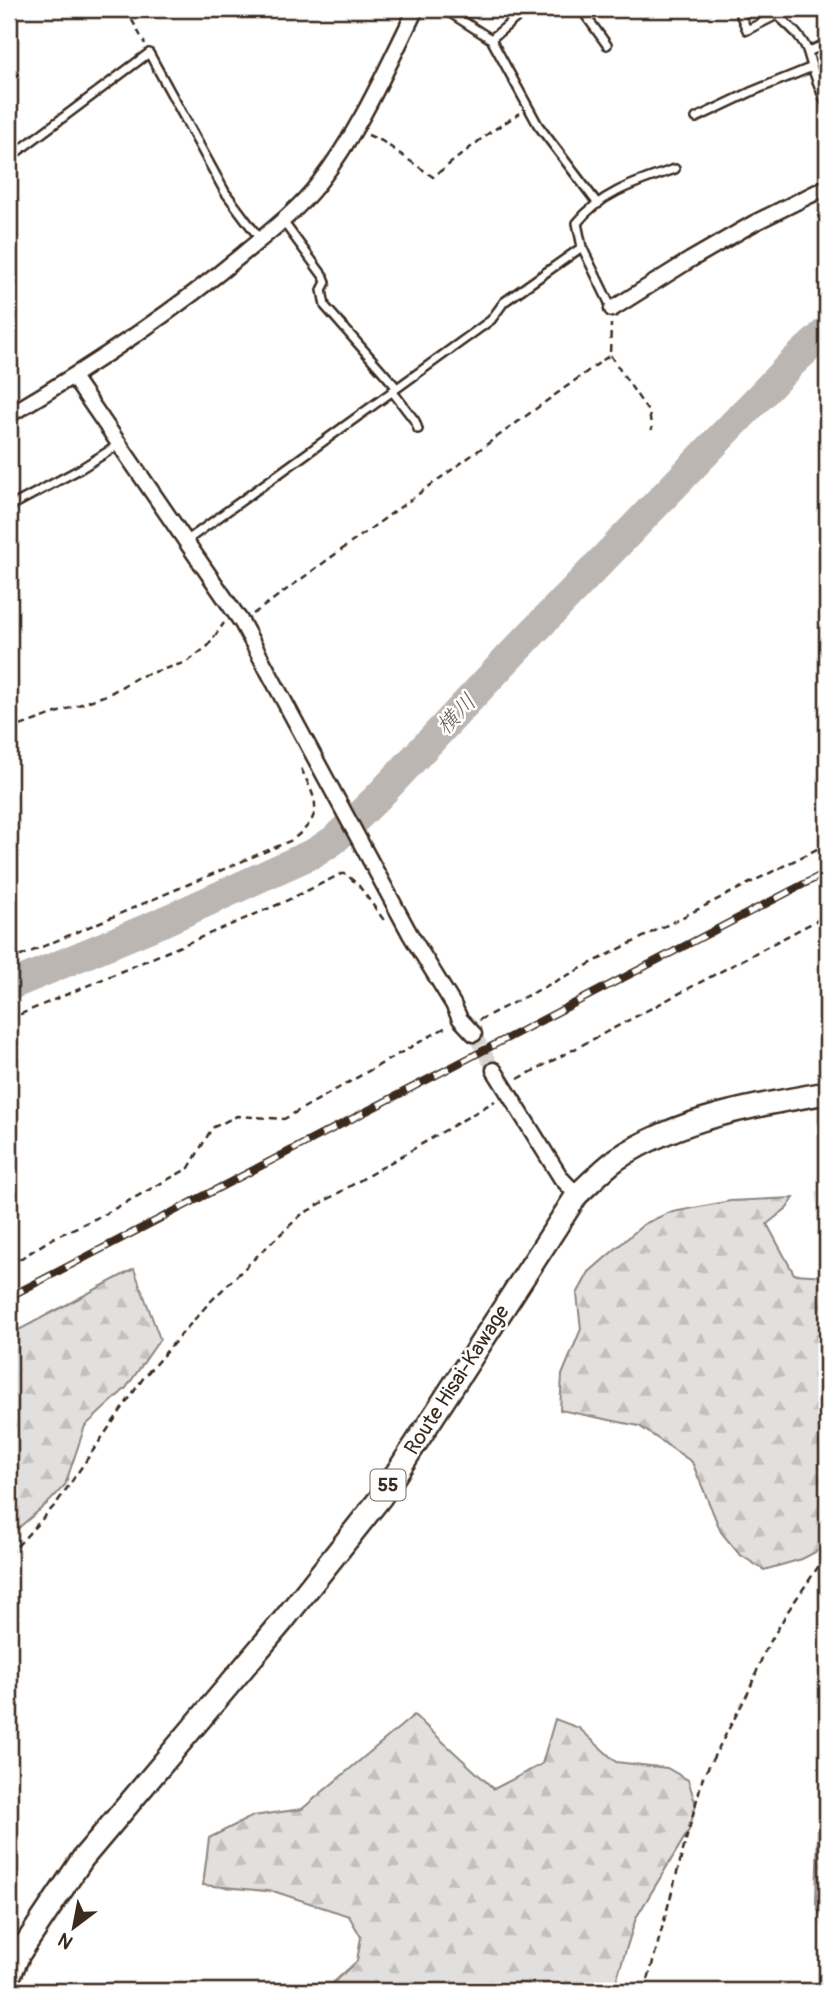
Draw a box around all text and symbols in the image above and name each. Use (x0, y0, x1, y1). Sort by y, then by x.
water label: 横川 (430, 687, 482, 741)
street label: Route Hisai-Kawage (398, 1299, 516, 1460)
road number: 55 (370, 1470, 406, 1500)
north arrow (38, 1892, 108, 1962)
text: N (54, 1927, 77, 1954)

